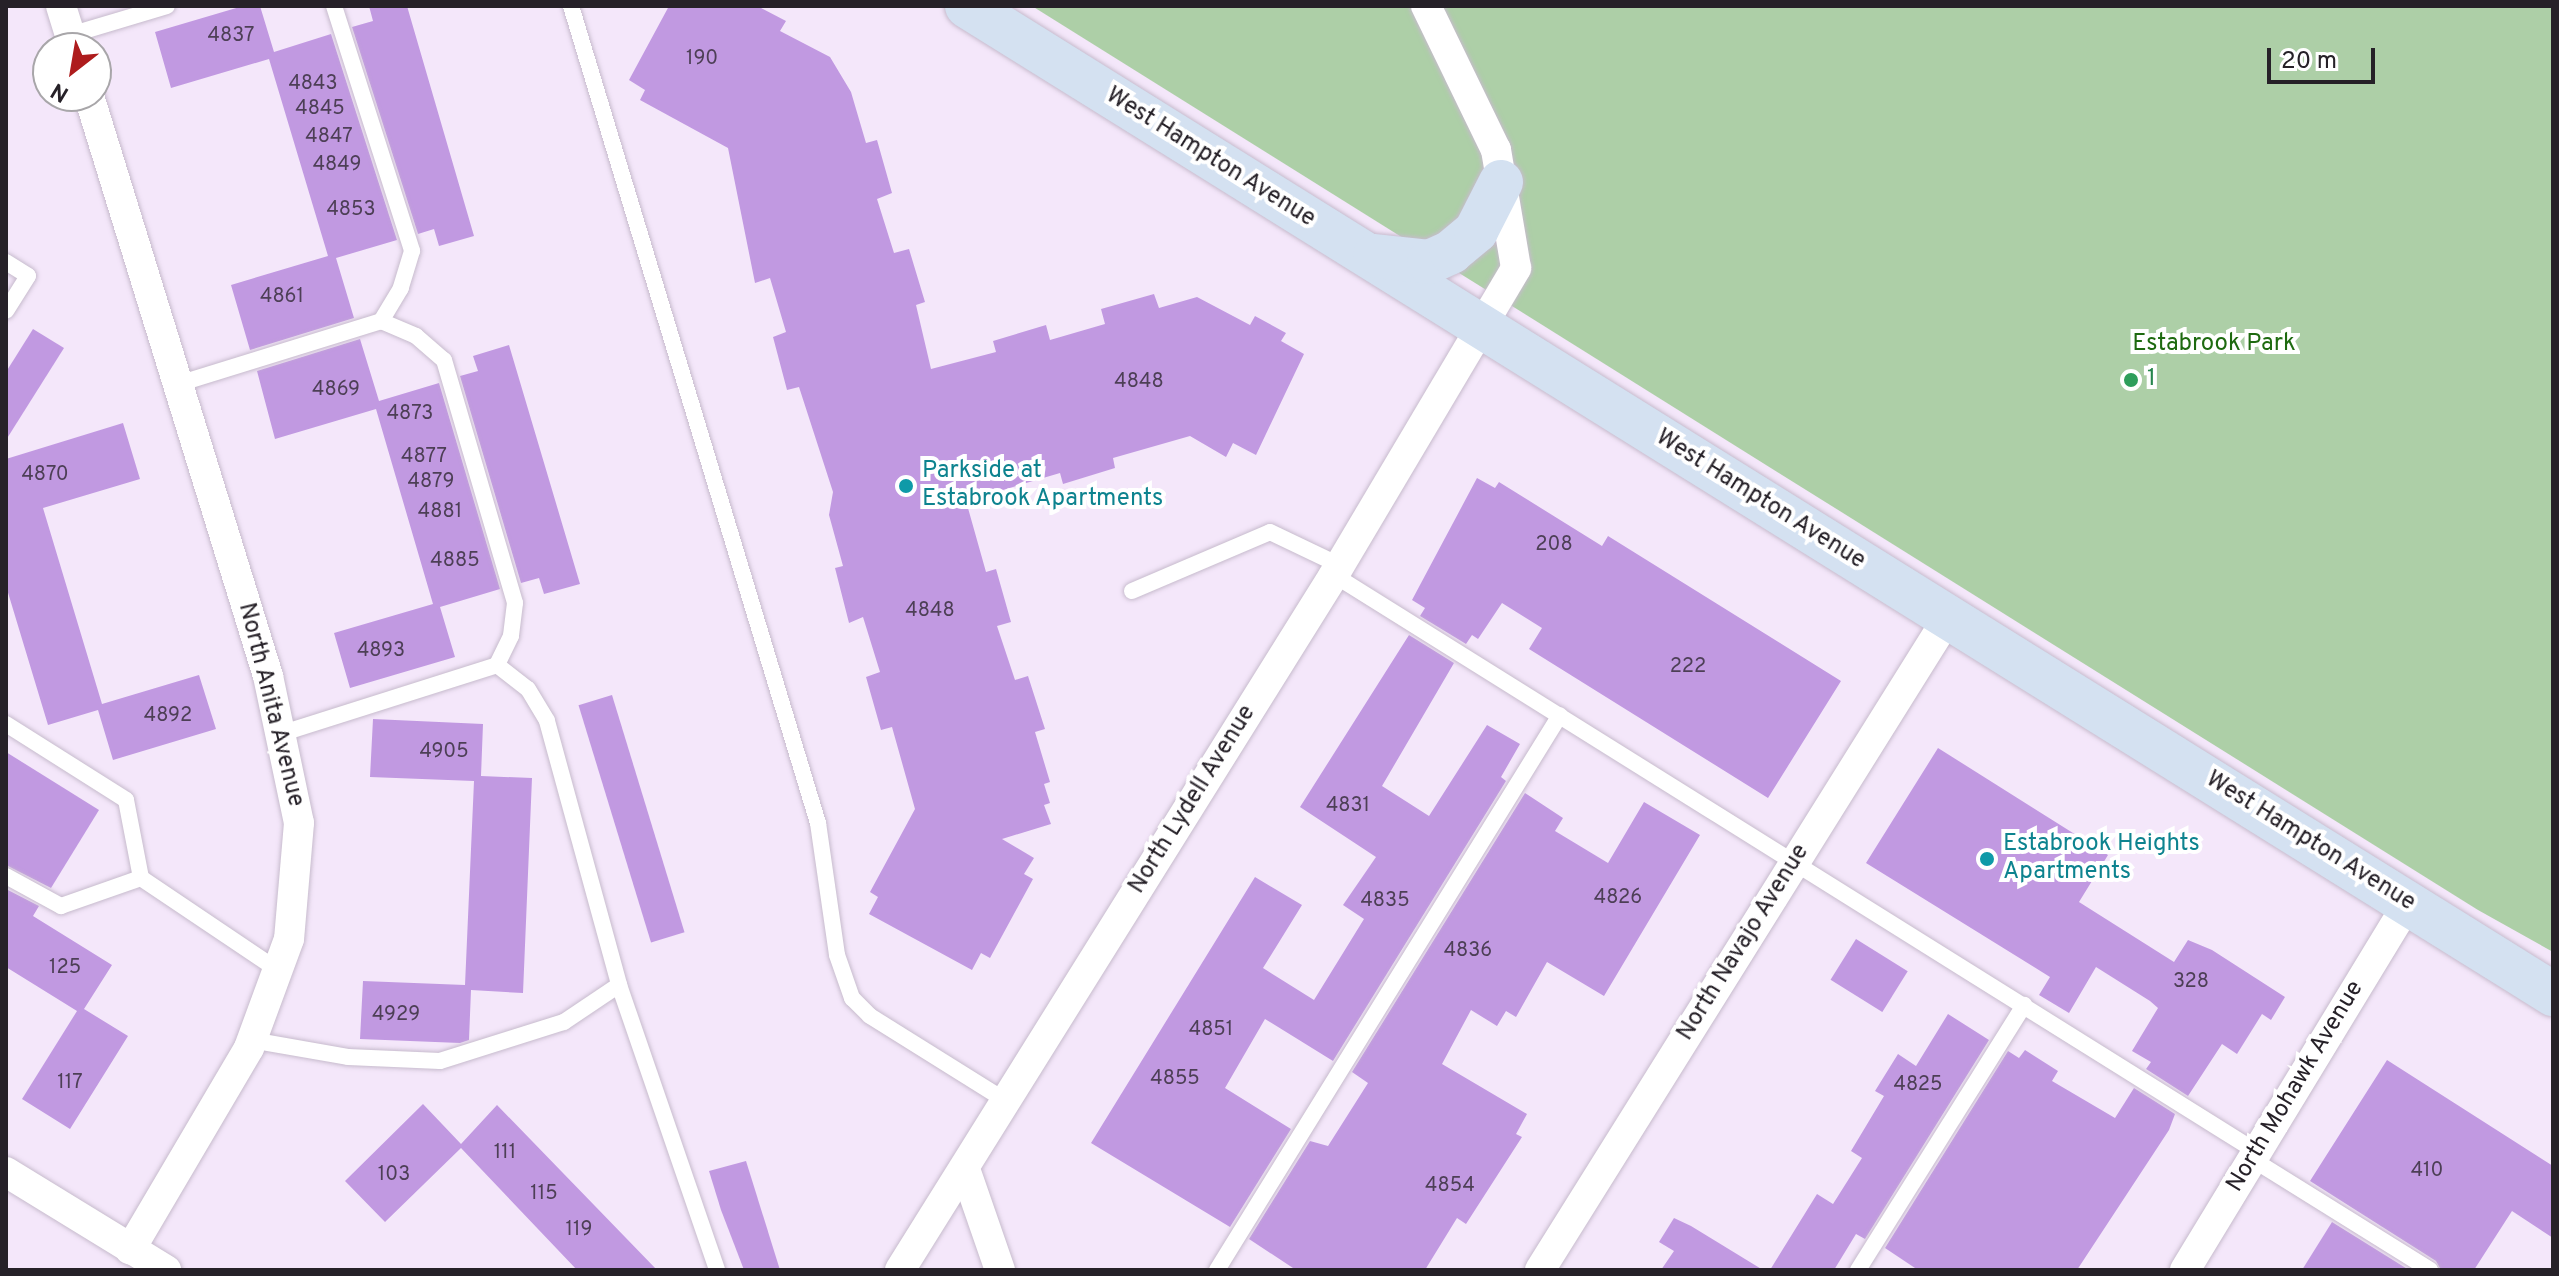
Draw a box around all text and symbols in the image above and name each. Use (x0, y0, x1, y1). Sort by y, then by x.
house number: 4837 (208, 24, 254, 48)
north arrow (32, 32, 112, 112)
scale bar (2271, 32, 2379, 82)
house number: 190 (686, 47, 718, 71)
text: 20 m (2281, 47, 2337, 77)
house number: 4843 (288, 72, 338, 96)
text: N (47, 76, 74, 107)
street label: West Hampton Avenue (1100, 82, 1320, 234)
house number: 4845 (295, 97, 345, 121)
house number: 4847 (305, 125, 353, 149)
house number: 4849 (313, 153, 361, 177)
house number: 4853 (326, 198, 376, 222)
house number: 4861 (260, 285, 304, 309)
park label: Estabrook Park (2132, 331, 2296, 359)
place label: 1 (2147, 366, 2156, 394)
house number: 4848 (1114, 370, 1164, 394)
marker: 1 (2122, 371, 2140, 389)
house number: 4869 (312, 378, 360, 402)
house number: 4873 (387, 402, 433, 426)
street label: West Hampton Avenue (1650, 424, 1870, 576)
house number: 4877 (401, 445, 447, 469)
place label: Parkside at Estabrook Apartments (922, 458, 1164, 514)
house number: 4870 (21, 463, 69, 487)
house number: 4879 (408, 470, 454, 494)
marker: Parkside at Estabrook Apartments (897, 477, 915, 495)
house number: 4881 (418, 500, 462, 524)
house number: 208 (1535, 533, 1573, 557)
house number: 4885 (430, 549, 480, 573)
street label: North Anita Avenue (231, 599, 309, 811)
house number: 4848 (905, 599, 955, 623)
house number: 4893 (357, 639, 405, 663)
house number: 222 (1670, 655, 1706, 679)
street label: North Lydell Avenue (1123, 700, 1263, 900)
house number: 4892 (144, 704, 192, 728)
house number: 4905 (419, 740, 469, 764)
street label: West Hampton Avenue (2200, 766, 2420, 918)
house number: 4831 (1326, 794, 1370, 818)
place label: Estabrook Heights Apartments (2003, 831, 2200, 887)
street label: North Navajo Avenue (1672, 839, 1816, 1047)
marker: Estabrook Heights Apartments (1978, 850, 1996, 868)
house number: 4826 (1594, 886, 1642, 910)
house number: 4835 (1360, 889, 1410, 913)
house number: 4836 (1444, 939, 1492, 963)
house number: 125 (49, 956, 81, 980)
house number: 328 (2173, 970, 2209, 994)
street label: North Mohawk Avenue (2221, 976, 2371, 1198)
house number: 4929 (372, 1003, 420, 1027)
house number: 4851 (1189, 1018, 1233, 1042)
house number: 4855 (1150, 1067, 1200, 1091)
house number: 117 (57, 1071, 83, 1095)
house number: 4825 (1894, 1073, 1942, 1097)
house number: 111 (494, 1141, 516, 1165)
house number: 410 (2411, 1159, 2443, 1183)
house number: 103 (378, 1163, 410, 1187)
house number: 4854 (1425, 1174, 1475, 1198)
house number: 115 (530, 1182, 558, 1206)
house number: 119 (566, 1218, 592, 1242)

